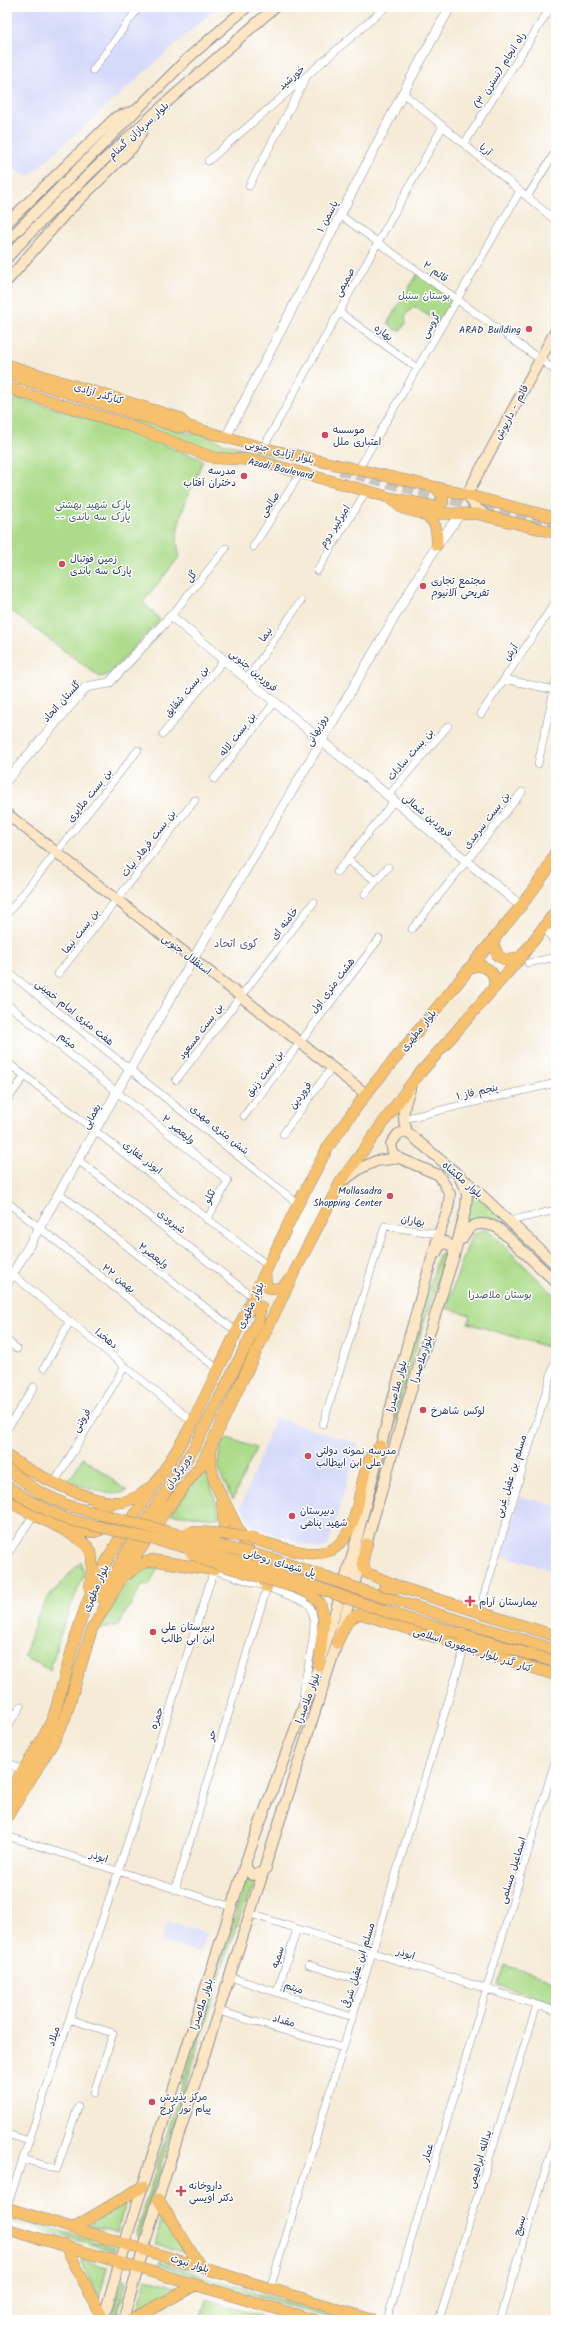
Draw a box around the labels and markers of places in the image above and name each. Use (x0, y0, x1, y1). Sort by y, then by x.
place label: ARAD Building (459, 322, 521, 338)
marker: ARAD Building (524, 324, 534, 334)
place label: موسسه اعتباری ملل (333, 422, 381, 450)
marker: موسسه اعتباری ملل (320, 430, 330, 440)
place label: مدرسه دختران آفتاب (183, 463, 236, 491)
marker: مدرسه دختران آفتاب (239, 471, 249, 481)
place label: زمین فوتبال پارک سه باندی (70, 551, 132, 579)
marker: زمین فوتبال پارک سه باندی (57, 559, 67, 569)
place label: مجتمع تجاری تفریحی آلانیوم (431, 573, 489, 601)
marker: مجتمع تجاری تفریحی آلانیوم (418, 581, 428, 591)
place label: Mollasadra Shopping Center (313, 1183, 383, 1211)
marker: Mollasadra Shopping Center (385, 1191, 395, 1201)
place label: لوکس شاهرخ (431, 1403, 485, 1419)
marker: لوکس شاهرخ (418, 1405, 428, 1415)
place label: مدرسه نمونه دولتی علی ابن ابیطالب (316, 1443, 397, 1471)
marker: مدرسه نمونه دولتی علی ابن ابیطالب (303, 1451, 313, 1461)
place label: دبیرستان شهید پناهی (300, 1503, 348, 1531)
marker: دبیرستان شهید پناهی (287, 1511, 297, 1521)
place label: بیمارستان آرام (479, 1594, 538, 1610)
marker: بیمارستان آرام (464, 1595, 476, 1607)
place label: دبیرستان علی ابن ابی طالب (161, 1619, 215, 1647)
marker: دبیرستان علی ابن ابی طالب (148, 1627, 158, 1637)
place label: مرکز پذیرش پیام نور کرج (160, 2089, 211, 2117)
marker: مرکز پذیرش پیام نور کرج (147, 2097, 157, 2107)
place label: داروخانه دکتر اویسی (189, 2178, 234, 2206)
marker: داروخانه دکتر اویسی (176, 2186, 186, 2196)

